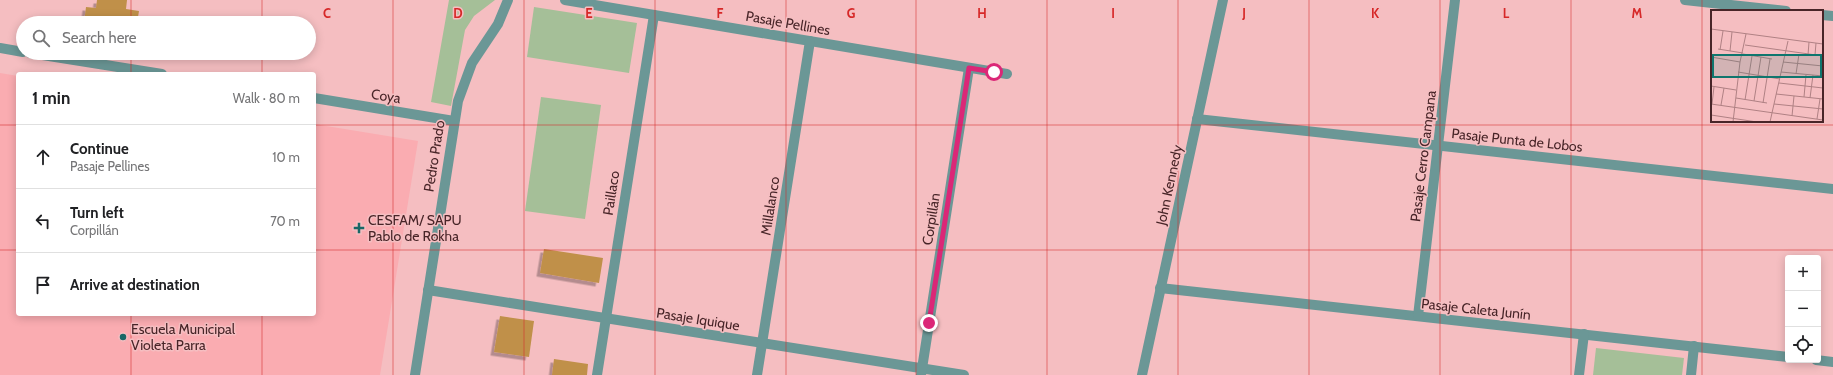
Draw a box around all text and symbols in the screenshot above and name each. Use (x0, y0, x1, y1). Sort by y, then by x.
text: C (323, 5, 331, 21)
text: D (453, 5, 463, 21)
text: E (585, 5, 593, 21)
text: F (717, 5, 724, 21)
text: G (847, 5, 856, 21)
text: H (977, 5, 987, 21)
text: I (1111, 5, 1115, 21)
text: J (1241, 5, 1246, 21)
text: K (1371, 5, 1380, 21)
text: L (1503, 5, 1510, 21)
text: M (1632, 5, 1643, 21)
street label: Pasaje Pellines (744, 7, 832, 39)
inset map (1711, 10, 1823, 122)
search box (16, 16, 316, 60)
icon: search (30, 27, 52, 49)
text: Search here (62, 29, 137, 47)
route start (985, 63, 1003, 81)
street label: Coya (370, 85, 402, 107)
text: 1 min (32, 88, 70, 108)
street label: Pasaje Cerro Campana (1406, 89, 1440, 223)
text: Walk · 80 m (233, 90, 300, 106)
street label: Pedro Prado (419, 119, 449, 193)
street label: Pasaje Punta de Lobos (1451, 124, 1584, 156)
text: Continue (70, 140, 129, 158)
street label: John Kennedy (1151, 143, 1186, 228)
icon: ahead (32, 146, 54, 168)
text: 10 m (272, 149, 300, 165)
text: Pasaje Pellines (70, 158, 150, 174)
street label: Paillaco (599, 169, 623, 217)
street label: Millalanco (756, 175, 784, 237)
street label: Corpillán (918, 192, 944, 246)
text: Turn left (70, 204, 124, 222)
icon: left (32, 210, 54, 232)
place label: CESFAM/ SAPU Pablo de Rokha (368, 211, 462, 245)
text: 70 m (270, 213, 300, 229)
text: Corpillán (70, 222, 119, 238)
marker: CESFAM/ SAPU Pablo de Rokha (353, 222, 365, 234)
map controls (1785, 255, 1821, 363)
button: + (1785, 255, 1821, 291)
icon: arrive (32, 274, 54, 296)
text: Arrive at destination (70, 276, 200, 294)
button: − (1785, 291, 1821, 327)
street label: Pasaje Caleta Junín (1420, 294, 1532, 324)
street label: Pasaje Iquique (655, 304, 741, 334)
route end (920, 314, 938, 332)
place label: Escuela Municipal Violeta Parra (131, 320, 236, 354)
button: locate (1785, 327, 1821, 363)
marker: Escuela Municipal Violeta Parra (118, 332, 128, 342)

